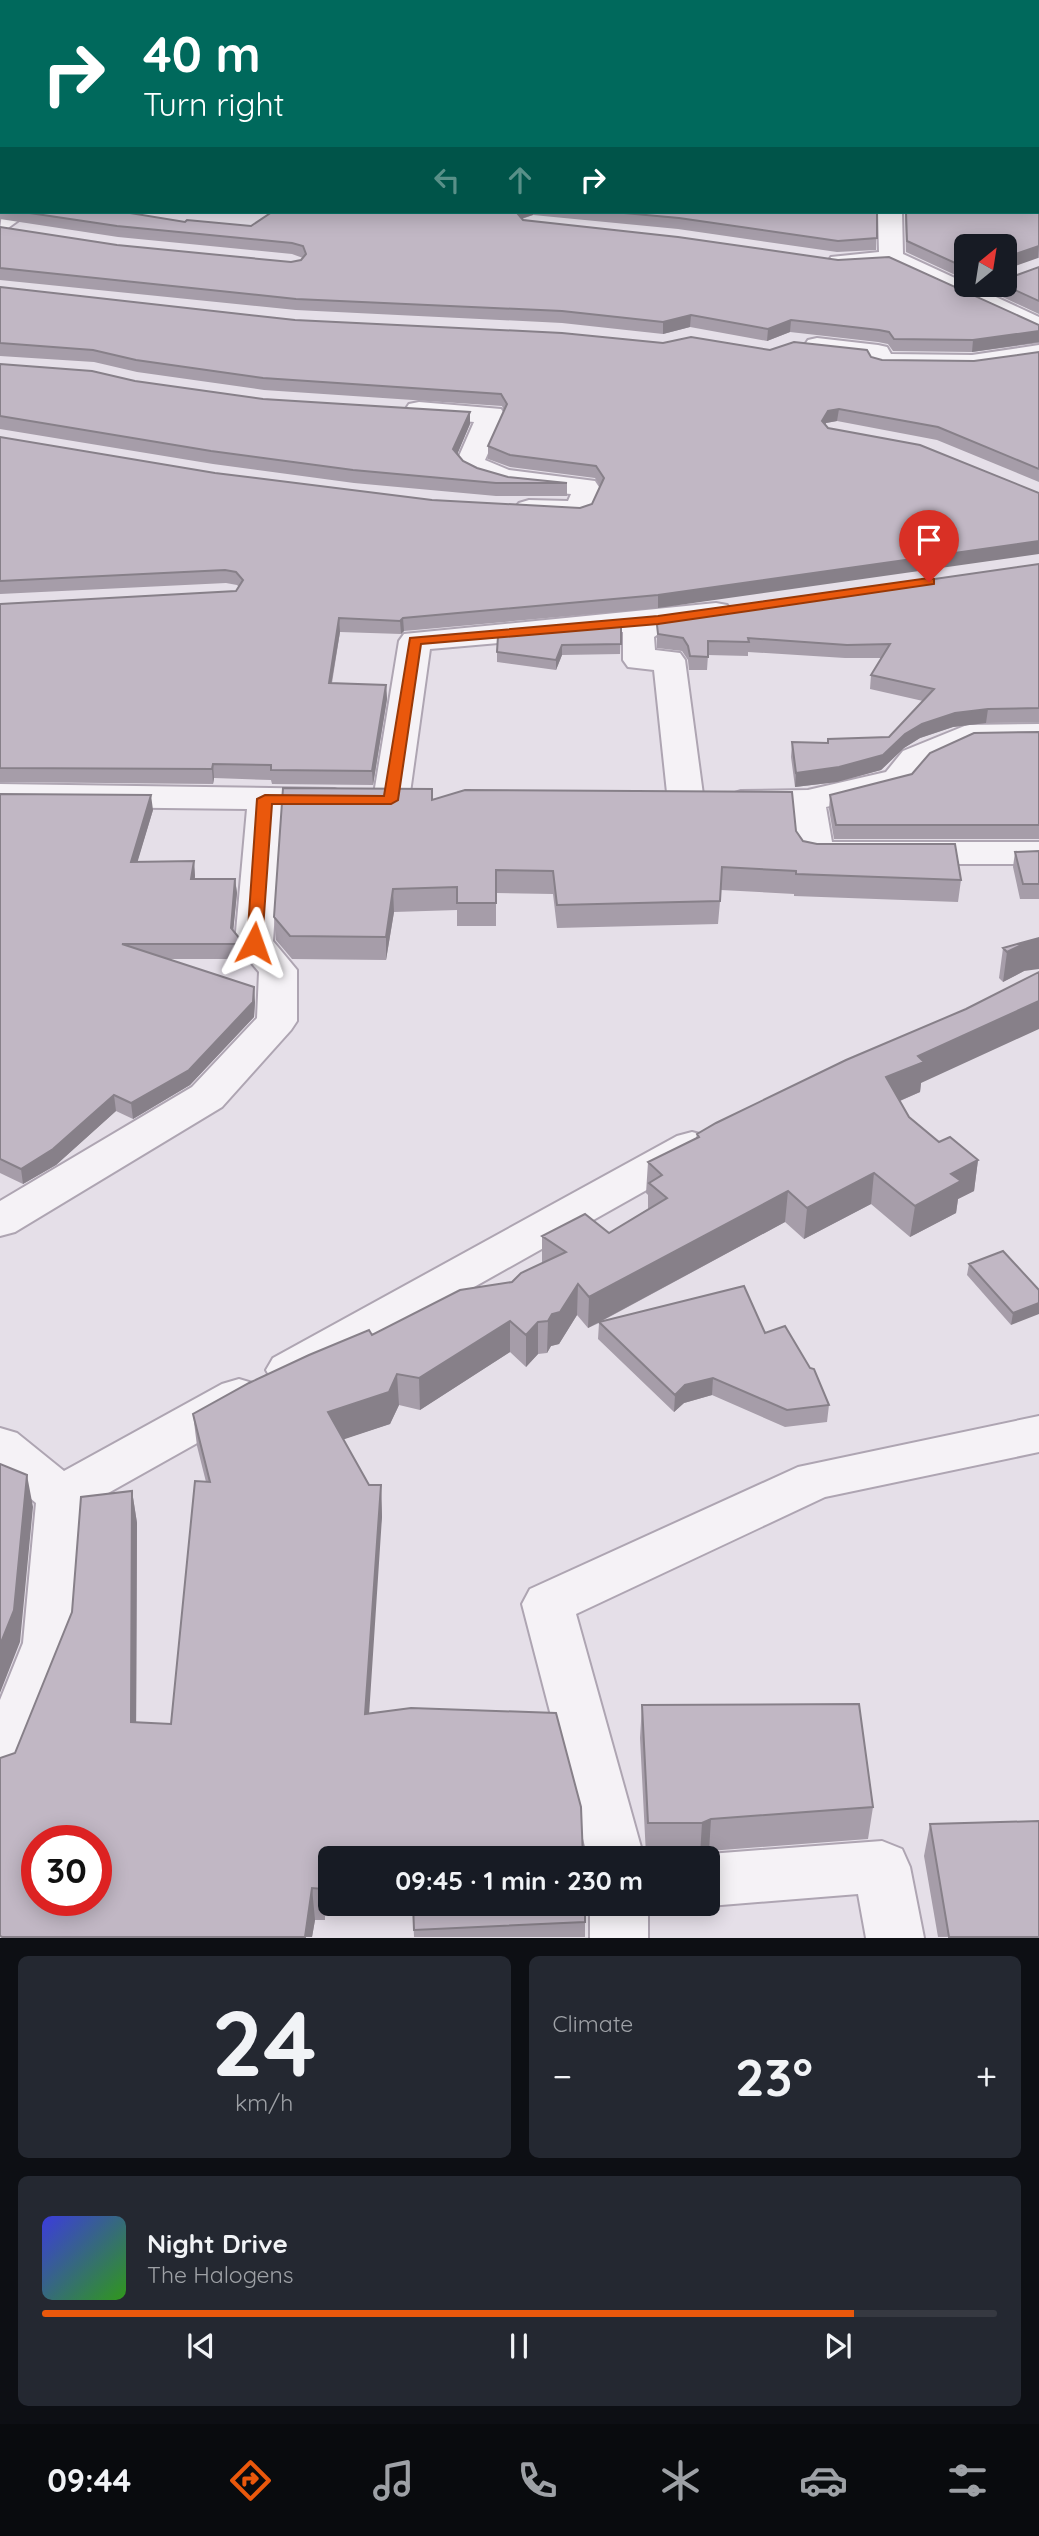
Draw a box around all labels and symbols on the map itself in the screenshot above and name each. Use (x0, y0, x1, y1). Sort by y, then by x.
north arrow (954, 234, 1017, 298)
pin (899, 510, 959, 582)
position arrow (217, 906, 291, 980)
speed limit sign: 30 (21, 1825, 112, 1916)

